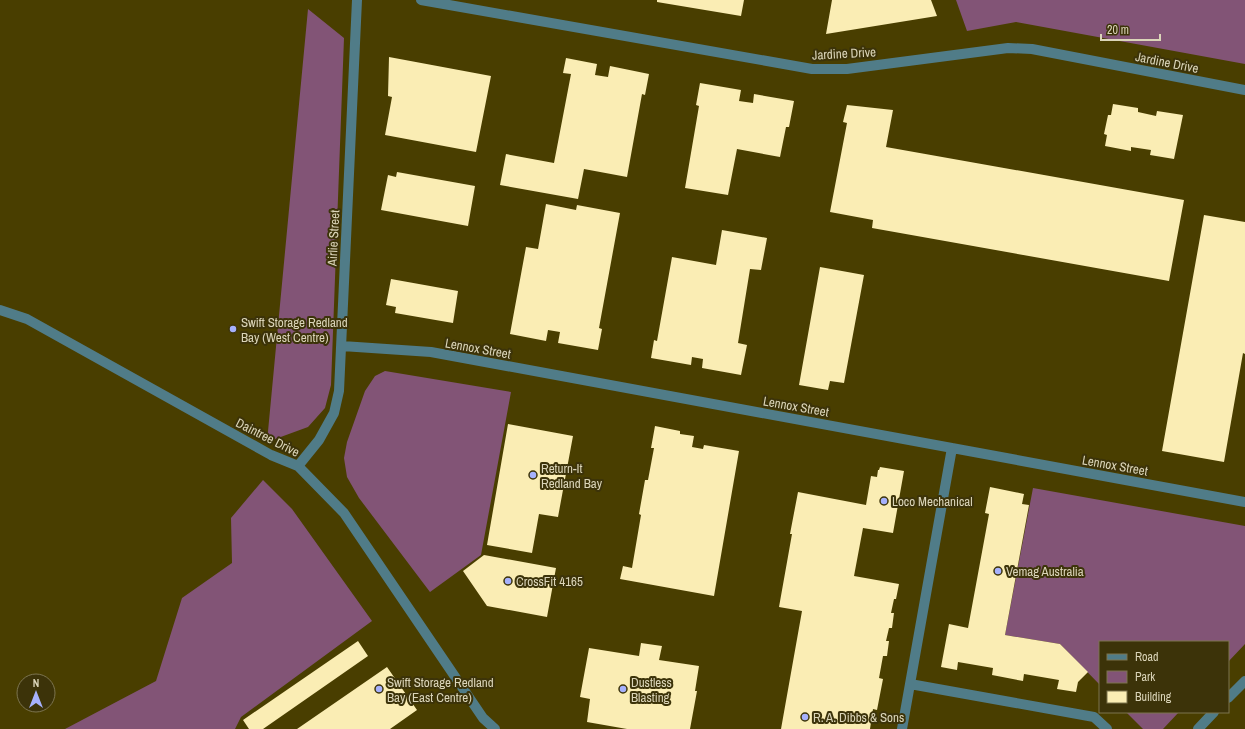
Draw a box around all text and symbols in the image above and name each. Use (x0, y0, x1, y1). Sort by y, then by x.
scale bar (1101, 16, 1160, 42)
text: 20 m (1107, 22, 1129, 38)
street label: Jardine Drive (812, 43, 876, 64)
street label: Jardine Drive (1134, 48, 1200, 77)
street label: Airlie Street (323, 209, 343, 268)
place label: Swift Storage Redland Bay (West Centre) (241, 314, 348, 346)
marker: Swift Storage Redland Bay (West Centre) (228, 324, 238, 334)
street label: Lennox Street (444, 334, 512, 363)
street label: Lennox Street (762, 392, 830, 421)
street label: Daintree Drive (233, 414, 303, 461)
street label: Lennox Street (1081, 451, 1149, 480)
place label: Return-It Redland Bay (541, 460, 603, 492)
marker: Return-It Redland Bay (528, 470, 538, 480)
place label: Loco Mechanical (892, 493, 973, 510)
marker: Loco Mechanical (879, 496, 889, 506)
place label: Vemag Australia (1006, 563, 1084, 580)
marker: Vemag Australia (993, 566, 1003, 576)
place label: CrossFit 4165 (516, 573, 583, 590)
marker: CrossFit 4165 (503, 576, 513, 586)
legend (1099, 641, 1229, 713)
text: Road (1135, 649, 1159, 665)
text: Park (1135, 669, 1155, 685)
north arrow (16, 673, 56, 713)
place label: Swift Storage Redland Bay (East Centre) (387, 674, 494, 706)
place label: Dustless Blasting (631, 674, 672, 706)
text: N (33, 676, 39, 690)
marker: Swift Storage Redland Bay (East Centre) (374, 684, 384, 694)
marker: Dustless Blasting (618, 684, 628, 694)
text: Building (1135, 689, 1172, 705)
place label: R. A. Dibbs & Sons (813, 709, 904, 726)
marker: R. A. Dibbs & Sons (800, 712, 810, 722)

